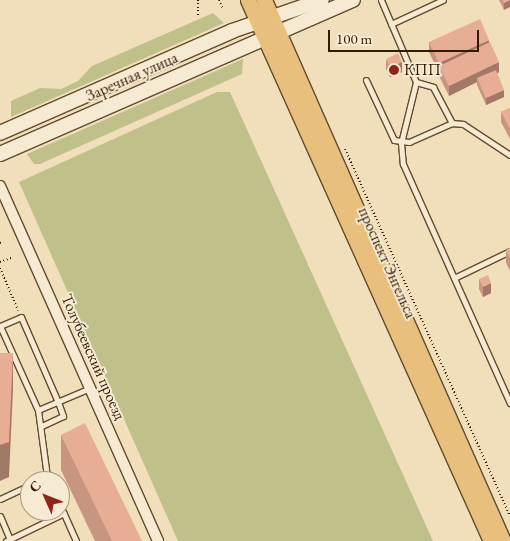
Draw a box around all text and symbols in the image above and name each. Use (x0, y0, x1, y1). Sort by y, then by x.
scale bar (330, 20, 481, 52)
text: 100 m (336, 29, 372, 48)
street label: Заречная улица (83, 48, 181, 106)
place label: КПП (404, 60, 441, 80)
marker: КПП (388, 64, 400, 76)
street label: проспект Энгельса (354, 204, 420, 322)
street label: Толубеевский проезд (57, 291, 129, 423)
north arrow (20, 471, 70, 521)
text: С (25, 476, 45, 496)

